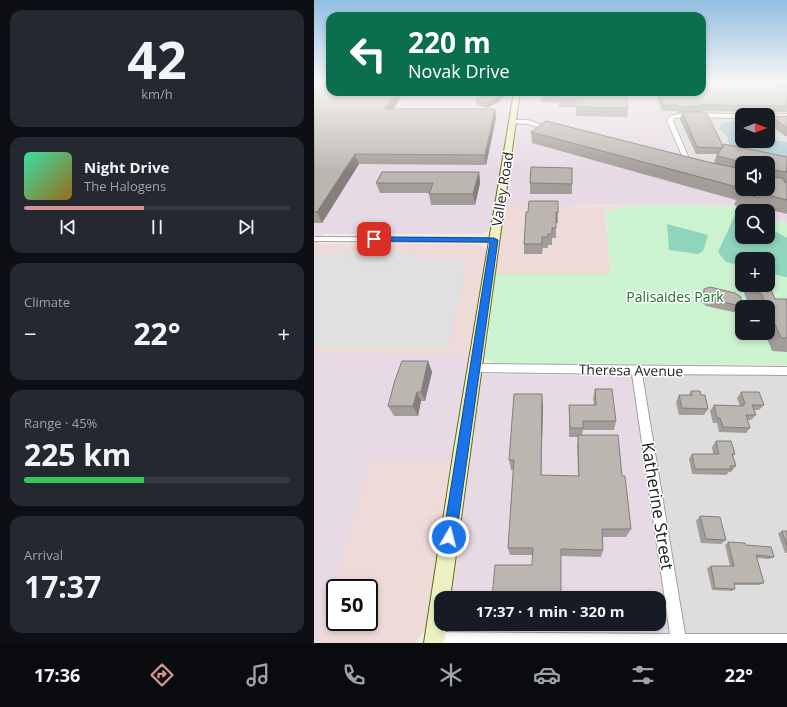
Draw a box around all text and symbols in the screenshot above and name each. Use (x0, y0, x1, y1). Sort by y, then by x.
text: 42 (127, 23, 187, 94)
text: 220 m (408, 23, 491, 61)
icon: left (342, 28, 394, 80)
text: Novak Drive (408, 59, 510, 83)
text: km/h (141, 85, 173, 103)
north arrow (735, 108, 775, 148)
map controls (735, 108, 775, 340)
street label: Valley Road (487, 150, 517, 228)
button: sound (735, 156, 775, 196)
text: Night Drive (84, 157, 169, 177)
text: The Halogens (84, 177, 166, 195)
button: search (735, 204, 775, 244)
icon: previous (57, 216, 79, 238)
icon: pause (146, 216, 168, 238)
icon: next (235, 216, 257, 238)
pin (357, 222, 391, 256)
icon: arrive (363, 228, 385, 250)
button: + (735, 252, 775, 292)
park label: Palisaides Park (626, 287, 724, 306)
text: Climate (24, 293, 70, 311)
button: − (735, 300, 775, 340)
text: 22° (133, 313, 181, 354)
text: − (24, 318, 37, 348)
text: + (277, 318, 290, 348)
street label: Theresa Avenue (579, 360, 684, 380)
text: Range · 45% (24, 414, 97, 432)
text: 225 km (24, 434, 131, 475)
street label: Katherine Street (637, 440, 679, 572)
position arrow (428, 516, 470, 558)
text: Arrival (24, 546, 63, 564)
text: 17:37 (24, 566, 101, 607)
speed limit sign: 50 (326, 579, 378, 631)
text: 17:37 · 1 min · 320 m (476, 601, 624, 621)
icon: directions (148, 661, 176, 689)
icon: music (244, 661, 272, 689)
icon: phone (340, 661, 368, 689)
icon: climate (437, 661, 465, 689)
icon: car (533, 661, 561, 689)
icon: filters (629, 661, 657, 689)
text: 17:36 (34, 663, 80, 687)
text: 22° (725, 663, 753, 687)

